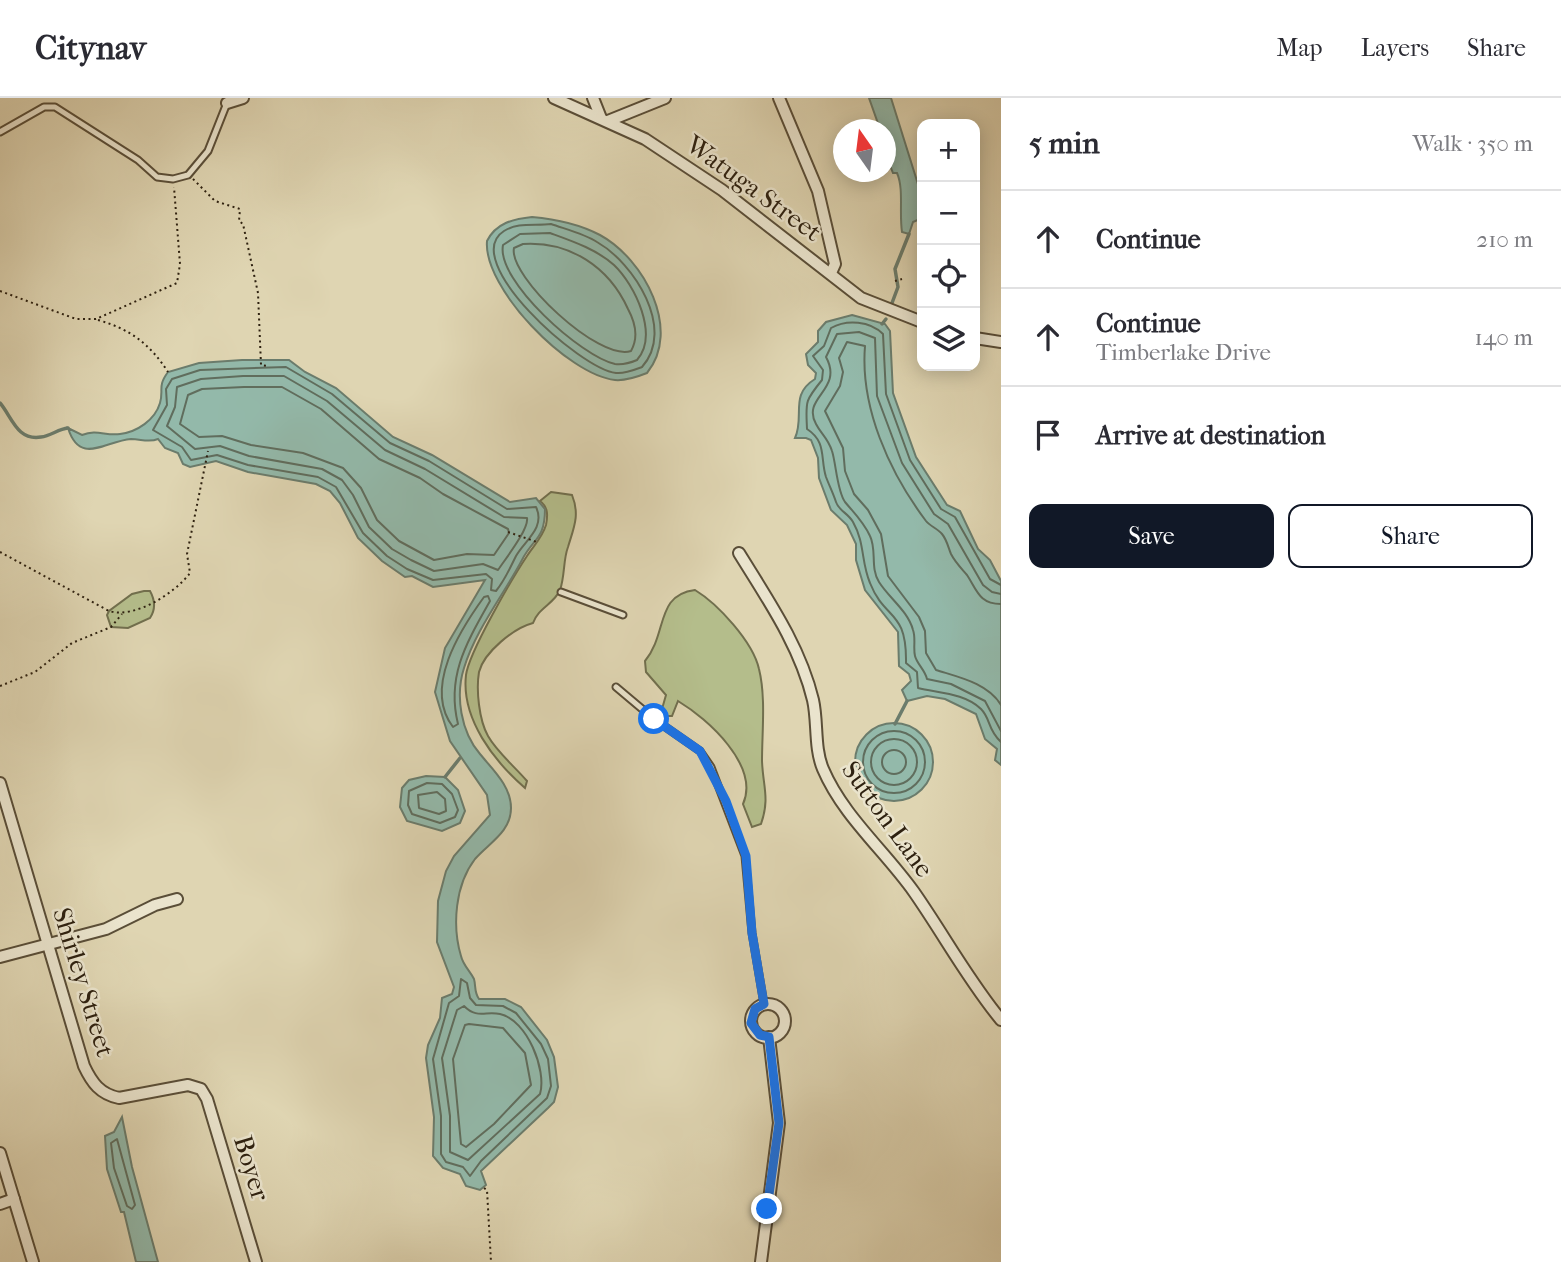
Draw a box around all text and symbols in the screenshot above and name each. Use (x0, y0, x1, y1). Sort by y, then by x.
text: Citynav (35, 29, 146, 68)
text: Map (1277, 34, 1323, 62)
text: Layers (1361, 34, 1429, 62)
text: Share (1467, 34, 1526, 62)
north arrow (833, 119, 896, 182)
map controls (917, 119, 980, 371)
button: + (917, 119, 980, 182)
text: 5 min (1029, 126, 1100, 161)
street label: Watuga Street (679, 128, 828, 248)
text: Walk · 350 m (1413, 130, 1533, 157)
button: − (917, 182, 980, 245)
icon: ahead (1029, 220, 1067, 258)
text: Continue (1096, 224, 1201, 255)
text: 210 m (1476, 226, 1533, 253)
button: locate (917, 245, 980, 308)
button: layers (917, 308, 980, 371)
text: Continue (1096, 308, 1201, 339)
icon: ahead (1029, 318, 1067, 356)
text: 140 m (1474, 324, 1533, 351)
text: Timberlake Drive (1096, 339, 1271, 366)
icon: arrive (1029, 416, 1067, 454)
text: Arrive at destination (1096, 420, 1326, 451)
button: Save (1029, 504, 1274, 568)
button: Share (1288, 504, 1533, 568)
route start (638, 703, 669, 734)
street label: Sutton Lane (835, 755, 940, 883)
street label: Shirley Street (46, 904, 121, 1061)
street label: Boyer (227, 1132, 276, 1204)
route end (751, 1193, 782, 1224)

